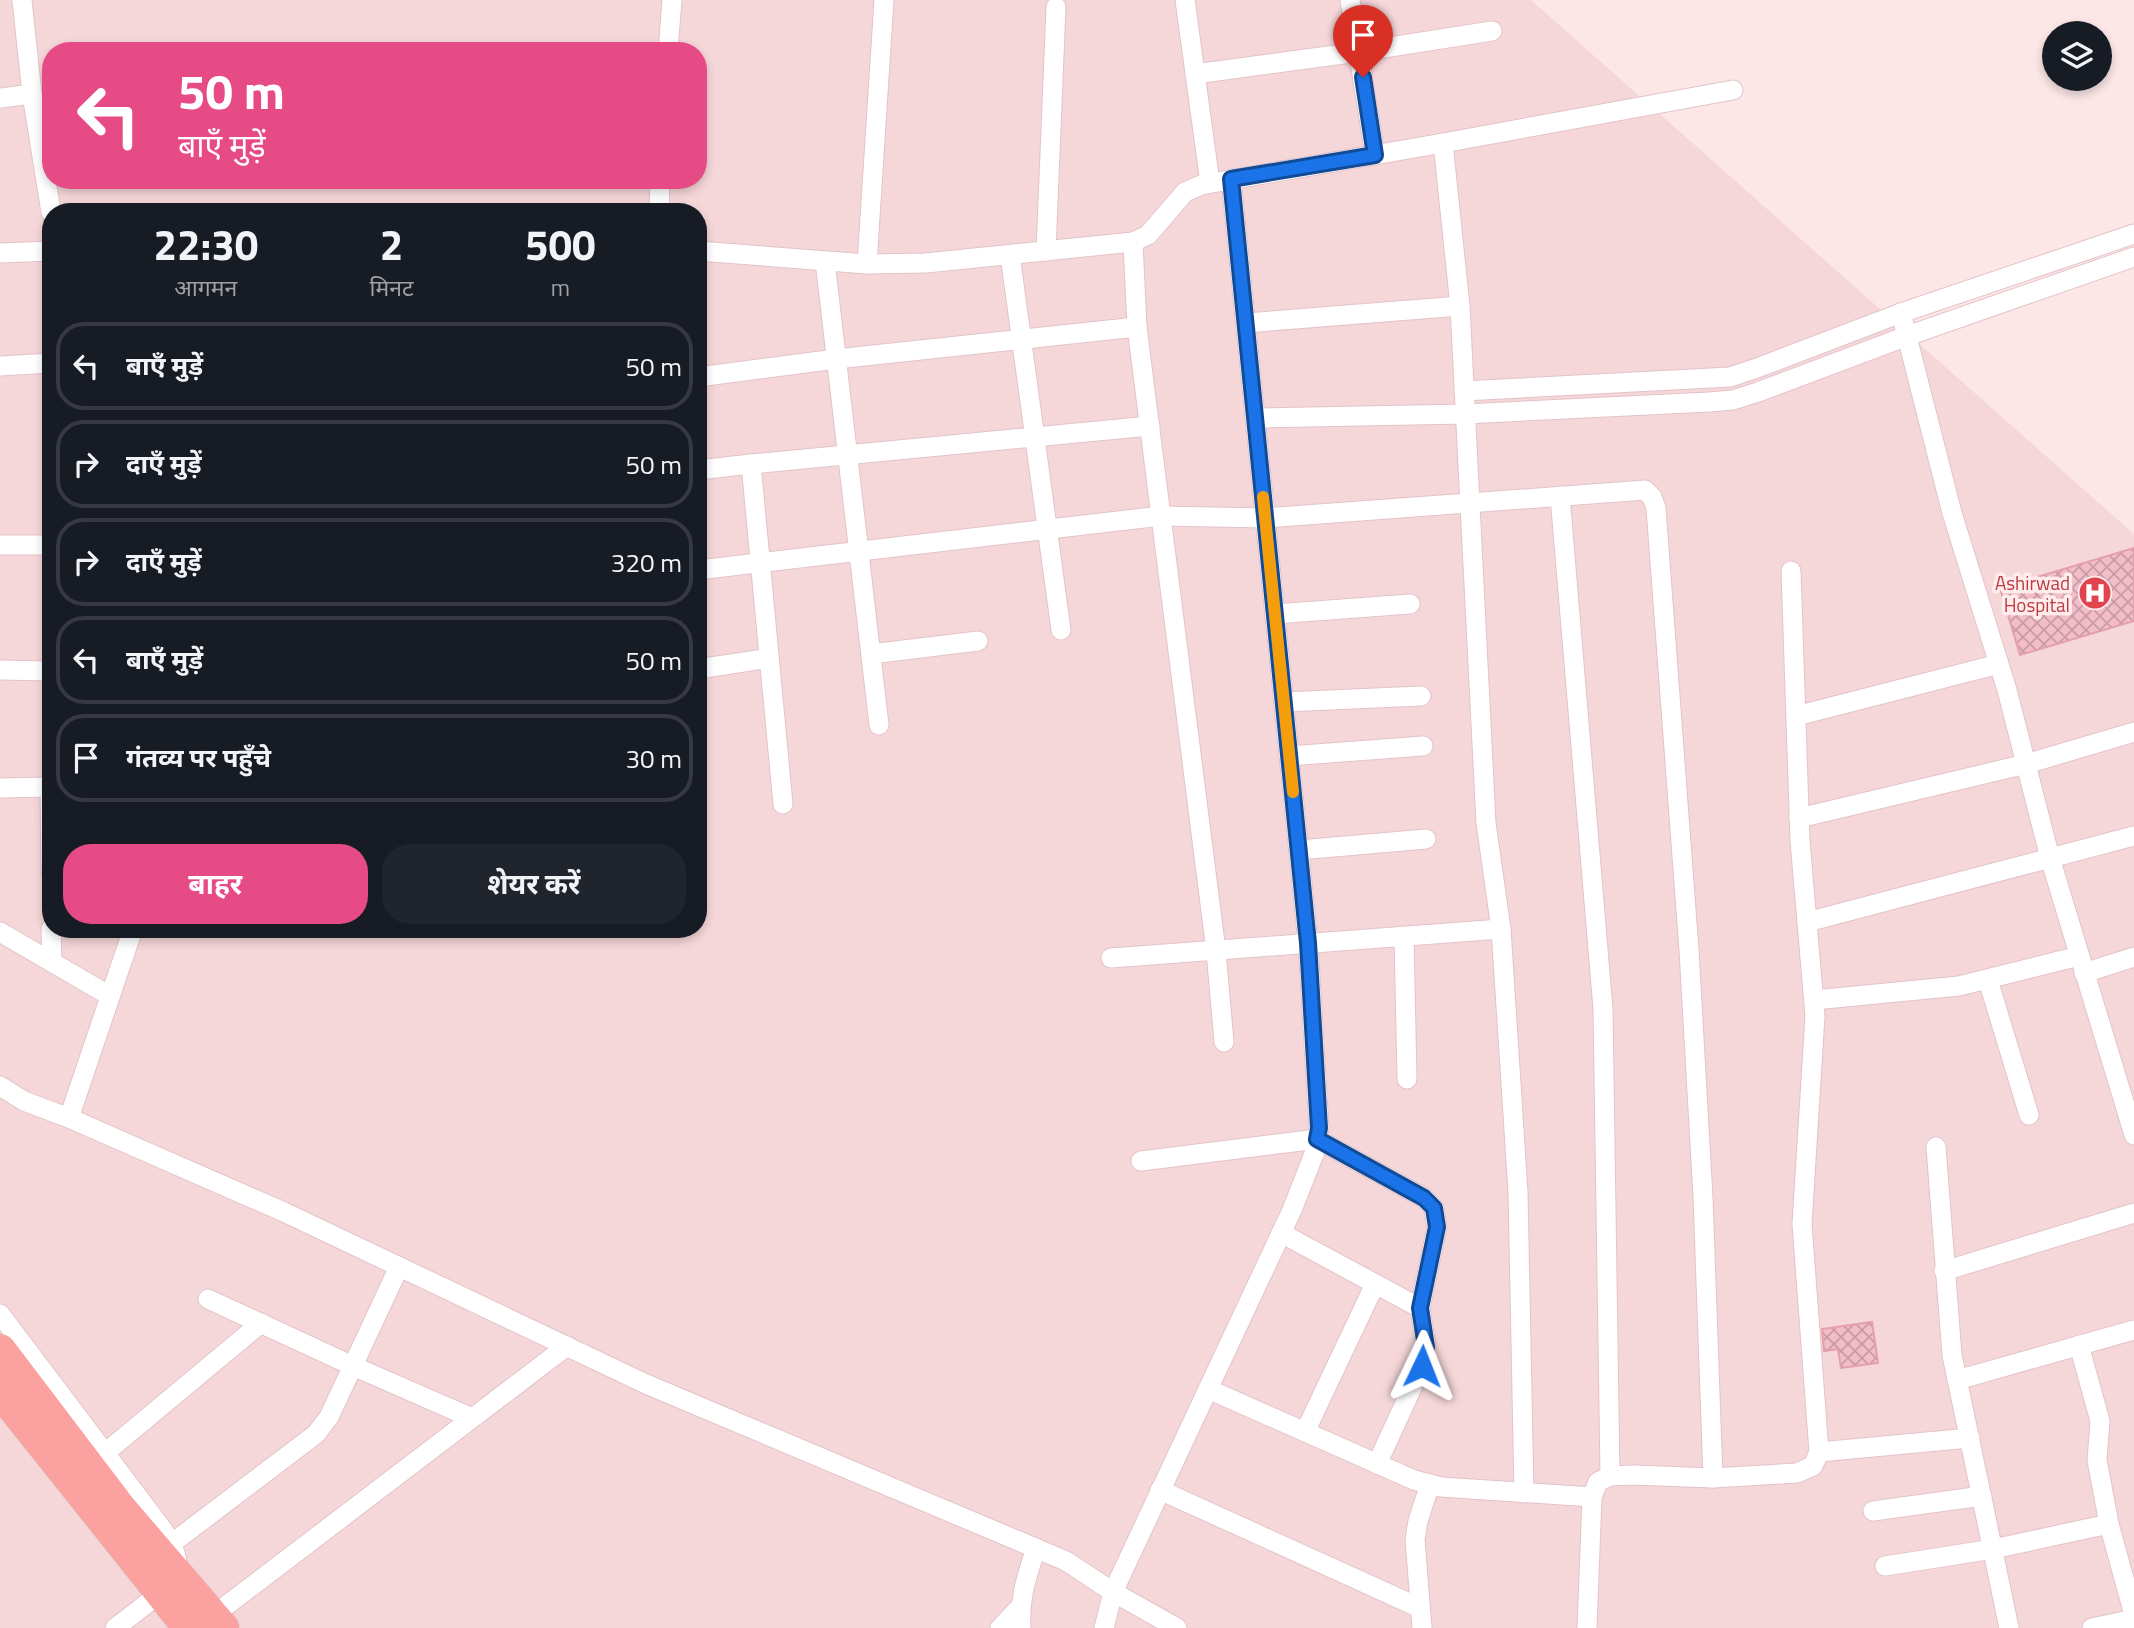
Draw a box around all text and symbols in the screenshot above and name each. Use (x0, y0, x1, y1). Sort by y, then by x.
pin (1333, 5, 1393, 77)
icon: arrive (1344, 16, 1382, 54)
map controls (2042, 21, 2112, 91)
button: layers (2042, 21, 2112, 91)
text: 50 m (178, 53, 285, 128)
icon: left (63, 70, 154, 161)
text: बाएँ मुड़ें (178, 121, 266, 169)
text: 22:30 (153, 212, 258, 276)
text: 2 (380, 212, 403, 276)
text: 500 (525, 212, 596, 276)
text: आगमन (174, 270, 237, 305)
text: मिनट (370, 270, 414, 305)
text: m (551, 270, 570, 305)
text: बाएँ मुड़ें (126, 346, 203, 385)
icon: left (67, 347, 105, 385)
text: 50 m (625, 347, 682, 386)
text: दाएँ मुड़ें (126, 444, 202, 483)
icon: right (67, 445, 105, 483)
text: 50 m (625, 445, 682, 484)
text: दाएँ मुड़ें (126, 542, 202, 581)
icon: right (67, 543, 105, 581)
text: 320 m (611, 543, 682, 582)
place label: Ashirwad Hospital (1995, 568, 2070, 619)
hospital icon: Ashirwad Hospital (2076, 574, 2114, 612)
text: बाएँ मुड़ें (126, 640, 203, 679)
icon: left (67, 641, 105, 679)
text: 50 m (625, 641, 682, 680)
text: गंतव्य पर पहुँचे (126, 738, 271, 777)
icon: arrive (67, 739, 105, 777)
text: 30 m (625, 739, 682, 778)
button: बाहर (63, 844, 368, 924)
button: शेयर करें (382, 844, 686, 924)
position arrow (1385, 1329, 1459, 1403)

